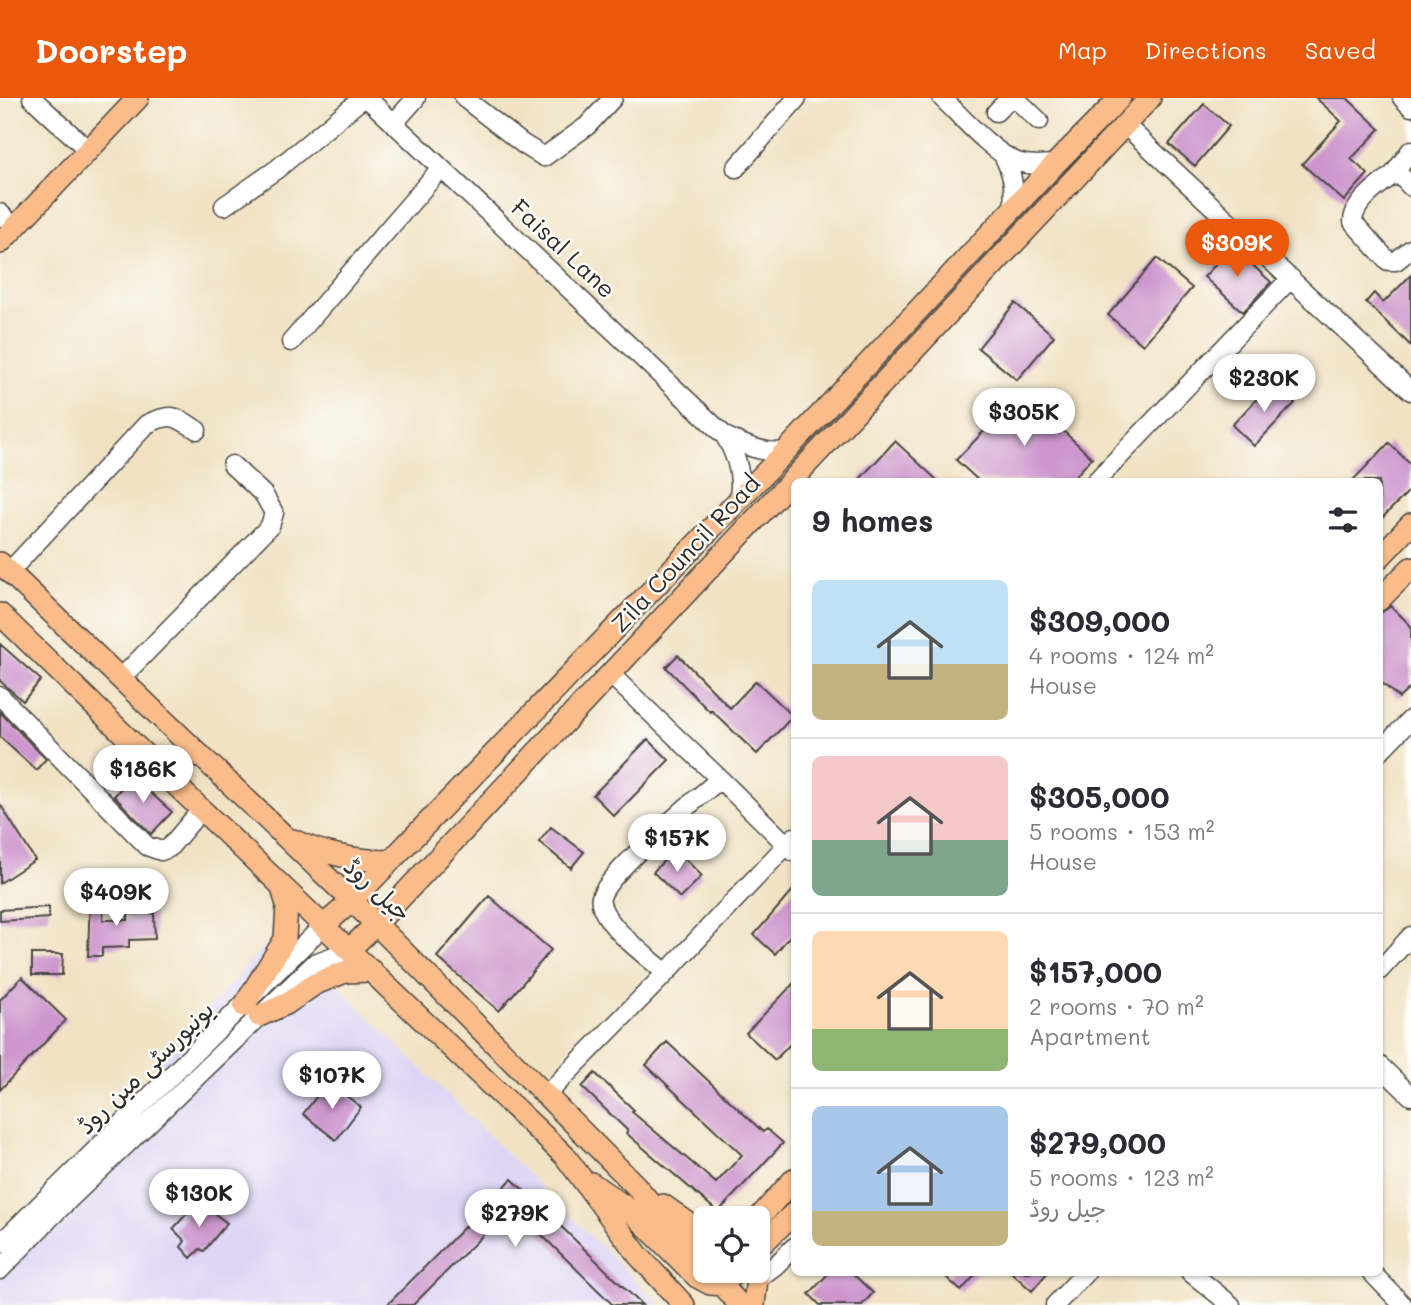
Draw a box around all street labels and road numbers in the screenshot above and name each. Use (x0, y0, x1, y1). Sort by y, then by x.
street label: Faisal Lane (505, 192, 623, 304)
street label: Zila Council Road (604, 467, 766, 638)
street label: جیل روڈ (338, 850, 418, 928)
street label: یونیورسٹی مین روڈ (70, 994, 221, 1141)

